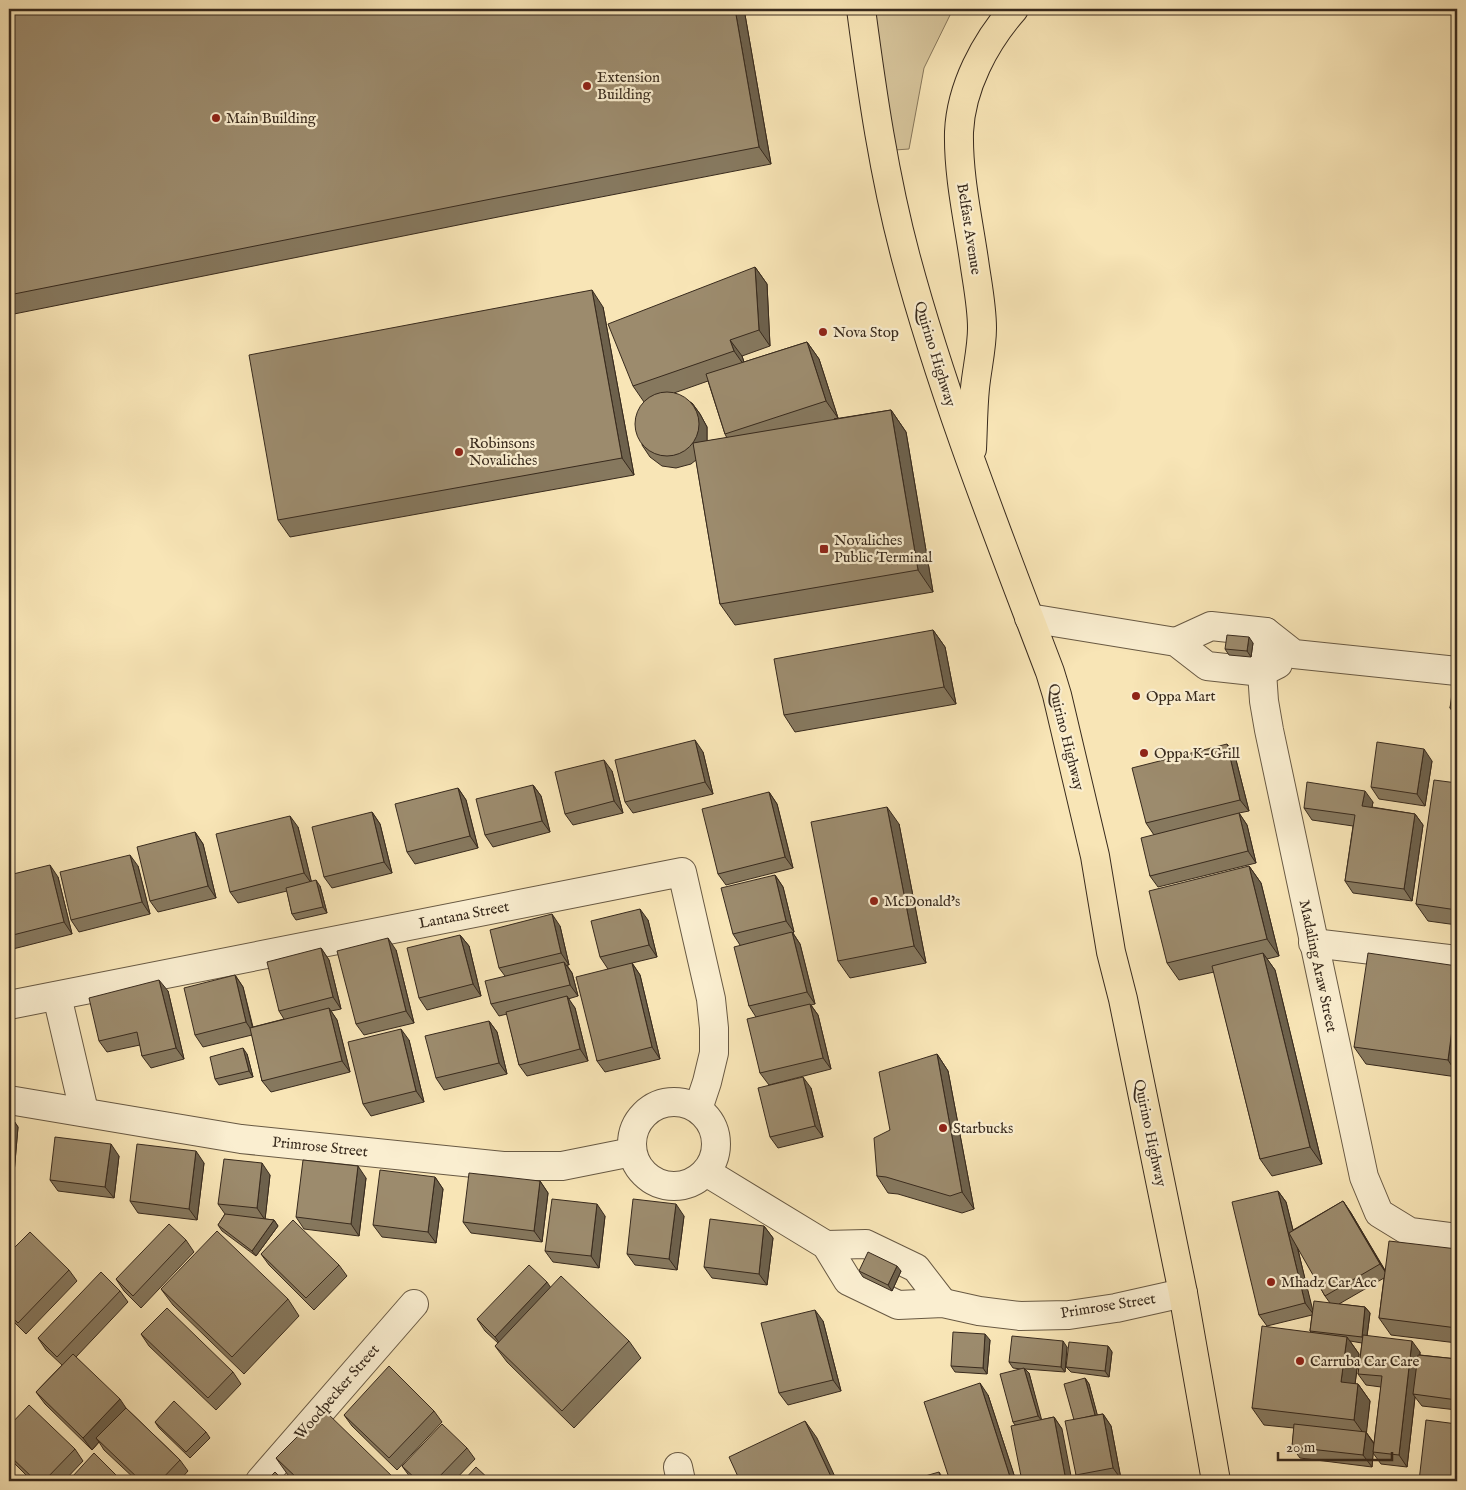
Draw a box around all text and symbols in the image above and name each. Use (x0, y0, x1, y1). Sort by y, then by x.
place label: Extension Building (597, 68, 660, 104)
marker: Extension Building (581, 80, 593, 92)
place label: Main Building (226, 109, 317, 128)
marker: Main Building (210, 112, 222, 124)
street label: Belfast Avenue (952, 182, 986, 276)
street label: Quirino Highway (910, 299, 960, 410)
place label: Nova Stop (833, 323, 899, 342)
marker: Nova Stop (817, 326, 829, 338)
place label: Robinsons Novaliches (469, 434, 537, 470)
marker: Robinsons Novaliches (453, 446, 465, 458)
place label: Novaliches Public Terminal (834, 531, 933, 567)
marker: Novaliches Public Terminal (818, 543, 830, 555)
street label: Quirino Highway (1044, 682, 1089, 793)
place label: Oppa Mart (1146, 687, 1216, 706)
marker: Oppa Mart (1130, 690, 1142, 702)
place label: Oppa K-Grill (1154, 744, 1241, 763)
marker: Oppa K-Grill (1138, 747, 1150, 759)
place label: McDonald's (884, 892, 960, 911)
marker: McDonald's (868, 895, 880, 907)
street label: Lantana Street (417, 897, 511, 933)
street label: Madaling Araw Street (1295, 898, 1341, 1034)
street label: Quirino Highway (1129, 1078, 1171, 1189)
place label: Starbucks (953, 1119, 1013, 1138)
marker: Starbucks (937, 1122, 949, 1134)
street label: Primrose Street (271, 1133, 369, 1161)
place label: Mhadz Car Acc (1281, 1273, 1377, 1292)
marker: Mhadz Car Acc (1265, 1276, 1277, 1288)
street label: Primrose Street (1059, 1289, 1157, 1323)
street label: Woodpecker Street (290, 1340, 384, 1444)
place label: Carruba Car Care (1310, 1352, 1419, 1371)
marker: Carruba Car Care (1294, 1355, 1306, 1367)
scale bar (1278, 1430, 1392, 1462)
text: 20 m (1286, 1438, 1316, 1457)

